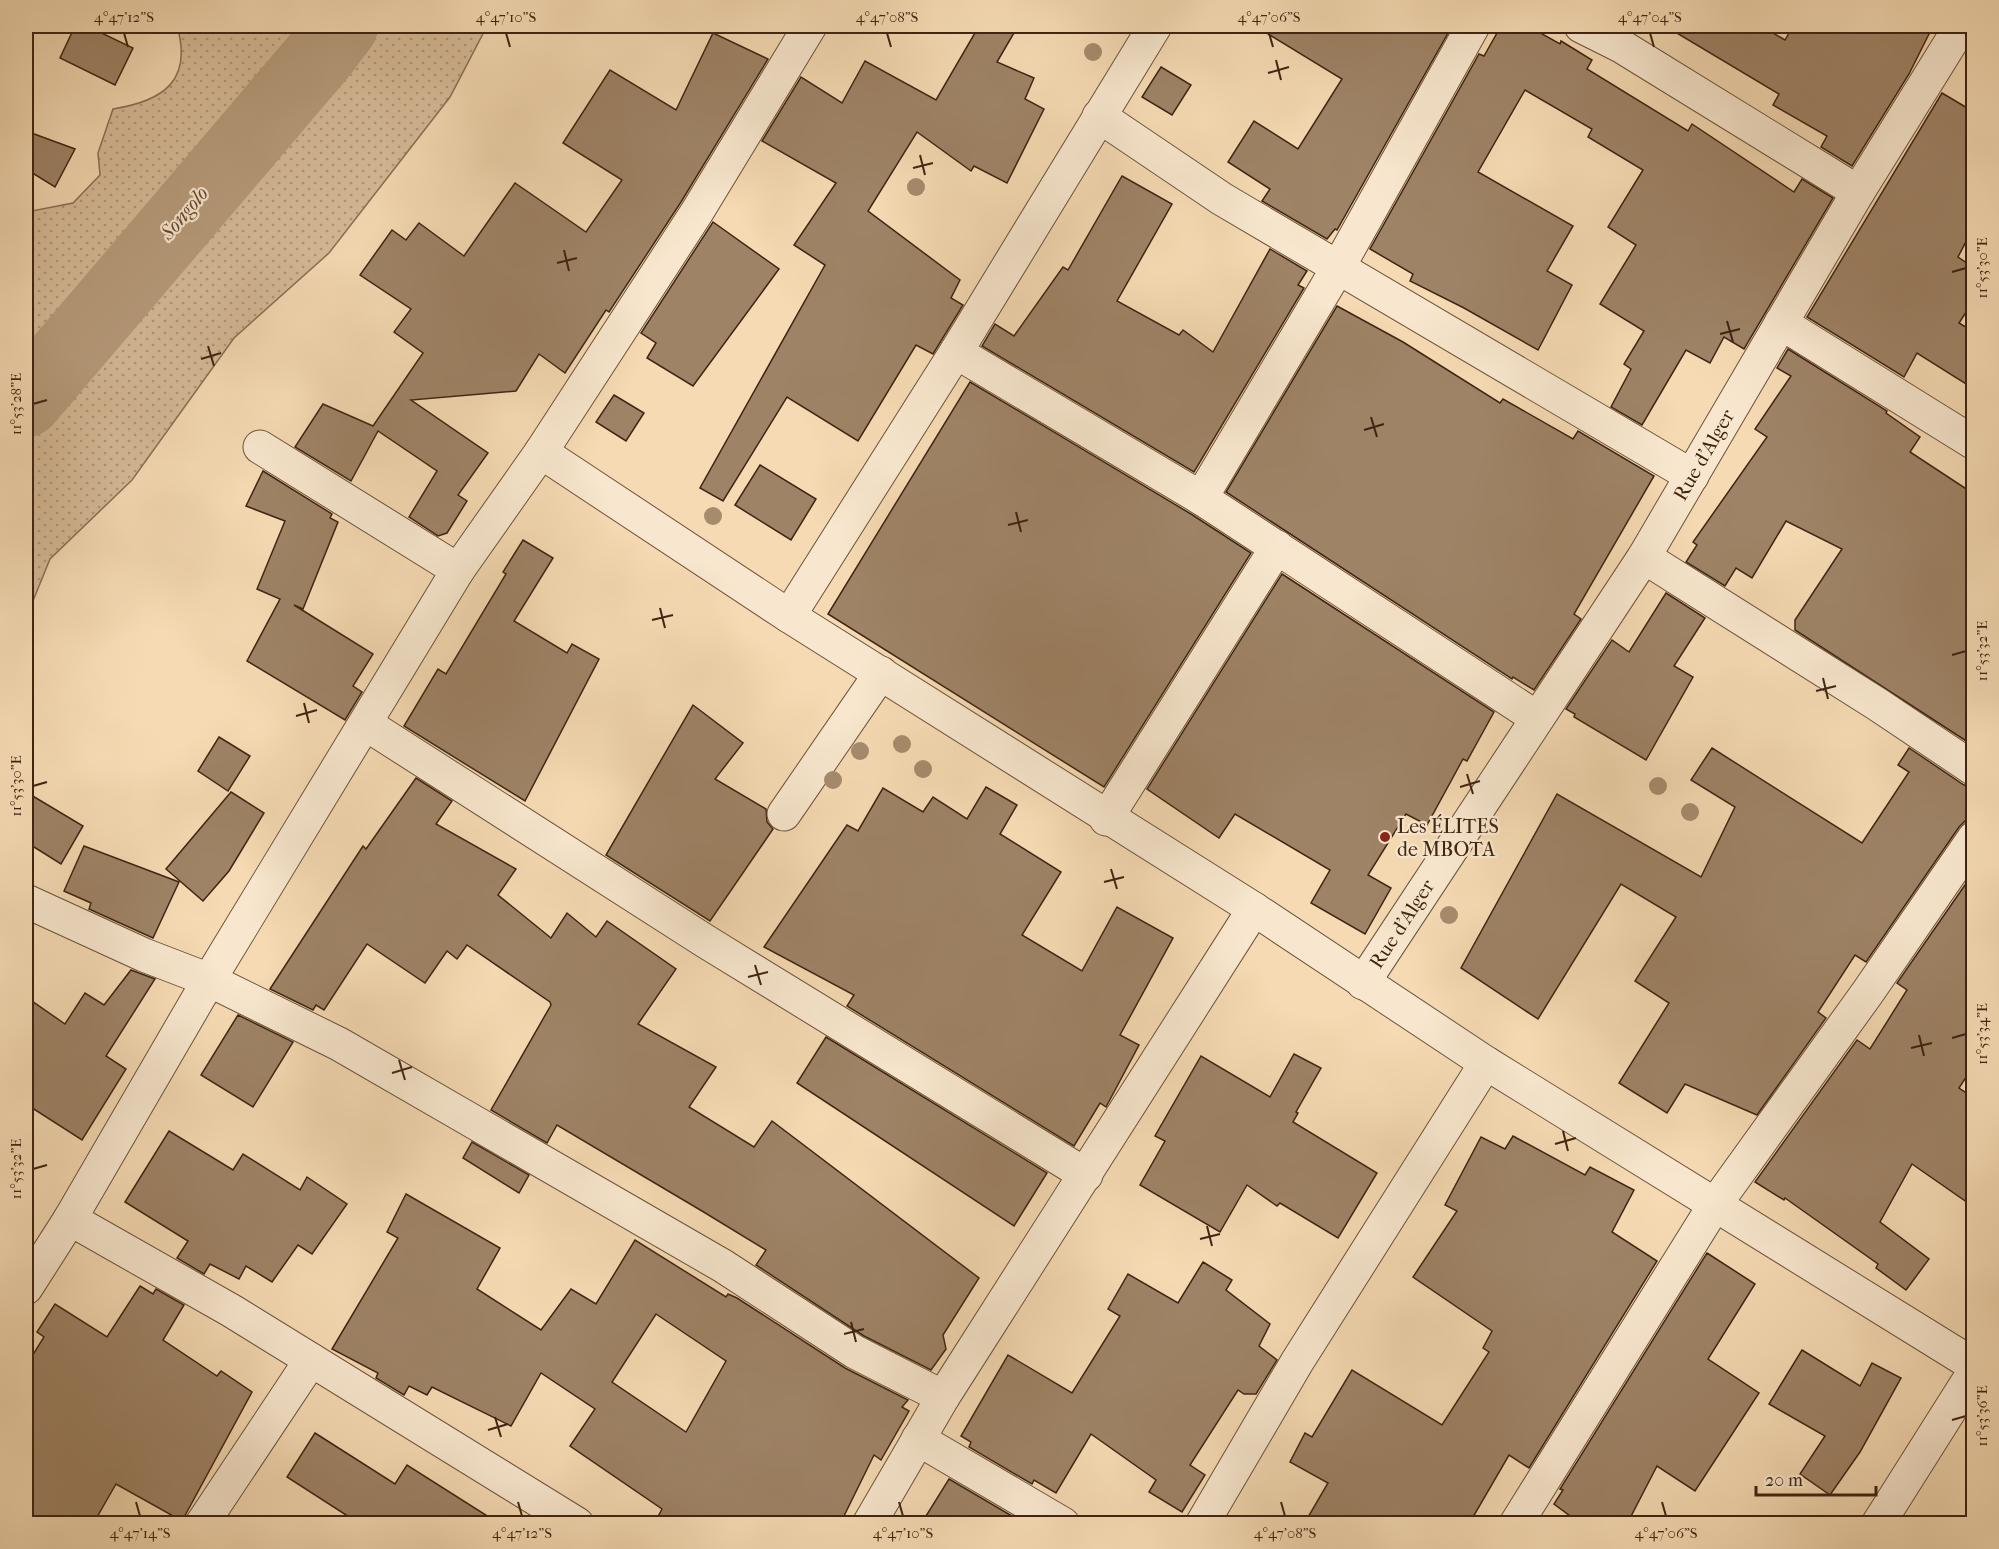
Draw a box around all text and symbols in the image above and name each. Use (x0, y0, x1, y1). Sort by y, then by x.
text: 4°47'12"S (94, 8, 154, 26)
text: 4°47'10"S (476, 8, 536, 26)
text: 4°47'08"S (856, 8, 919, 26)
text: 4°47'06"S (1237, 8, 1301, 26)
text: 4°47'04"S (1618, 8, 1682, 26)
water label: Songolo (154, 181, 213, 245)
text: 11°53'30"E (1973, 237, 1991, 299)
text: 11°53'28"E (7, 373, 25, 435)
street label: Rue d'Alger (1669, 405, 1740, 505)
text: 11°53'32"E (1973, 621, 1991, 681)
text: 11°53'30"E (7, 755, 25, 817)
place label: Les ÉLITES de MBOTA (1397, 814, 1499, 861)
marker: Les ÉLITES de MBOTA (1378, 830, 1392, 844)
street label: Rue d'Alger (1365, 875, 1440, 973)
text: 11°53'34"E (1973, 1003, 1991, 1065)
text: 11°53'32"E (7, 1139, 25, 1199)
text: 11°53'36"E (1973, 1385, 1991, 1447)
scale bar (1756, 1459, 1876, 1497)
text: 20 m (1765, 1470, 1803, 1491)
text: 4°47'14"S (110, 1524, 171, 1542)
text: 4°47'12"S (492, 1524, 552, 1542)
text: 4°47'10"S (873, 1524, 933, 1542)
text: 4°47'08"S (1254, 1524, 1317, 1542)
text: 4°47'06"S (1634, 1524, 1698, 1542)

